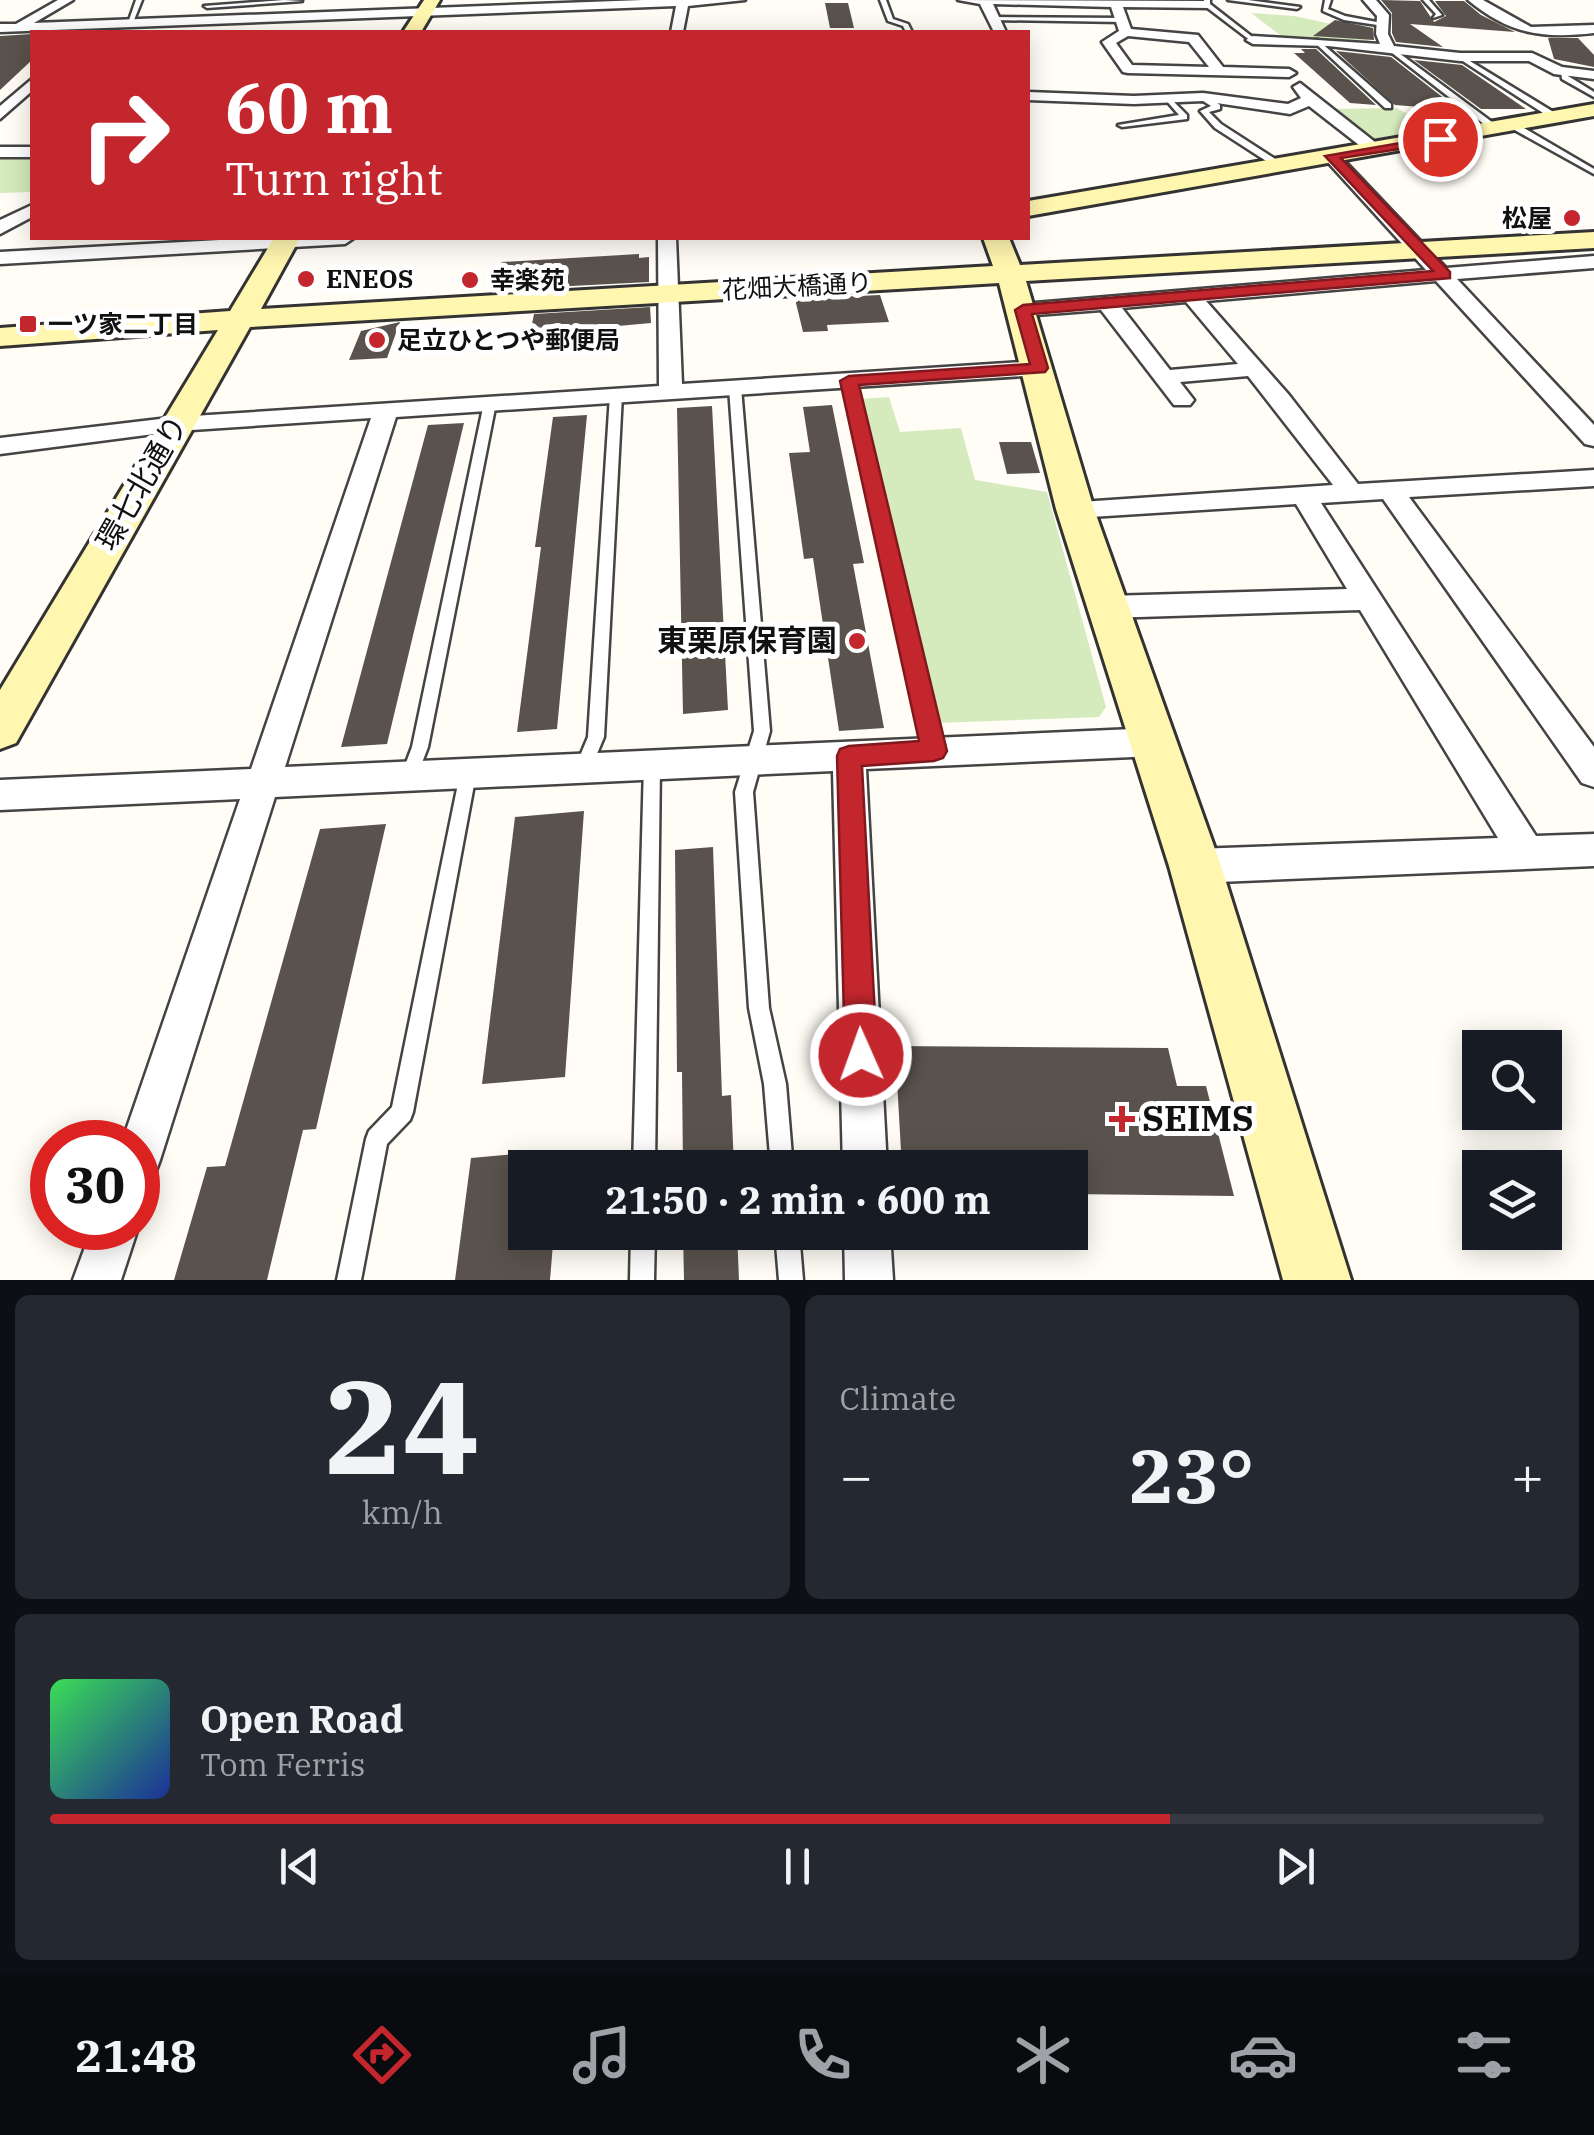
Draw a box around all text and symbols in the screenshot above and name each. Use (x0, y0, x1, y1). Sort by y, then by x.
text: 60 m (225, 61, 393, 152)
icon: right (60, 70, 190, 200)
pin (1398, 97, 1483, 182)
icon: arrive (1413, 112, 1468, 167)
text: Turn right (225, 149, 443, 207)
place label: 松屋 (1502, 201, 1552, 234)
marker: 松屋 (1561, 207, 1583, 229)
place label: ENEOS (326, 262, 413, 295)
place label: 幸楽苑 (490, 263, 565, 296)
street label: 花畑大橋通り (721, 265, 873, 306)
marker: ENEOS (295, 268, 317, 290)
marker: 幸楽苑 (459, 269, 481, 291)
place label: 一ツ家二丁目 (48, 307, 198, 340)
marker: 一ツ家二丁目 (17, 313, 39, 335)
place label: 足立ひとつや郵便局 (397, 323, 620, 356)
marker: 足立ひとつや郵便局 (366, 329, 388, 351)
street label: 環七北通り (86, 408, 195, 557)
place label: 東栗原保育園 (657, 620, 837, 659)
marker: 東栗原保育園 (846, 630, 868, 652)
position arrow (809, 1003, 913, 1107)
map controls (1462, 1030, 1562, 1250)
button: search (1462, 1030, 1562, 1130)
place label: SEIMS (1142, 1095, 1254, 1141)
marker: SEIMS (1111, 1108, 1133, 1130)
speed limit sign: 30 (30, 1120, 160, 1250)
button: layers (1462, 1150, 1562, 1250)
text: 21:50 · 2 min · 600 m (605, 1175, 991, 1224)
text: 24 (324, 1341, 480, 1510)
text: Climate (840, 1377, 956, 1419)
text: 23° (1129, 1426, 1254, 1524)
text: − (840, 1440, 873, 1511)
text: + (1511, 1440, 1544, 1511)
text: km/h (362, 1491, 443, 1533)
text: Open Road (200, 1694, 404, 1743)
text: Tom Ferris (200, 1743, 365, 1785)
icon: previous (272, 1839, 327, 1894)
icon: pause (770, 1839, 825, 1894)
icon: next (1268, 1839, 1323, 1894)
icon: directions (347, 2020, 417, 2090)
icon: music (567, 2020, 637, 2090)
icon: phone (788, 2020, 858, 2090)
icon: climate (1008, 2020, 1078, 2090)
icon: car (1228, 2020, 1298, 2090)
icon: filters (1449, 2020, 1519, 2090)
text: 21:48 (75, 2026, 197, 2084)

